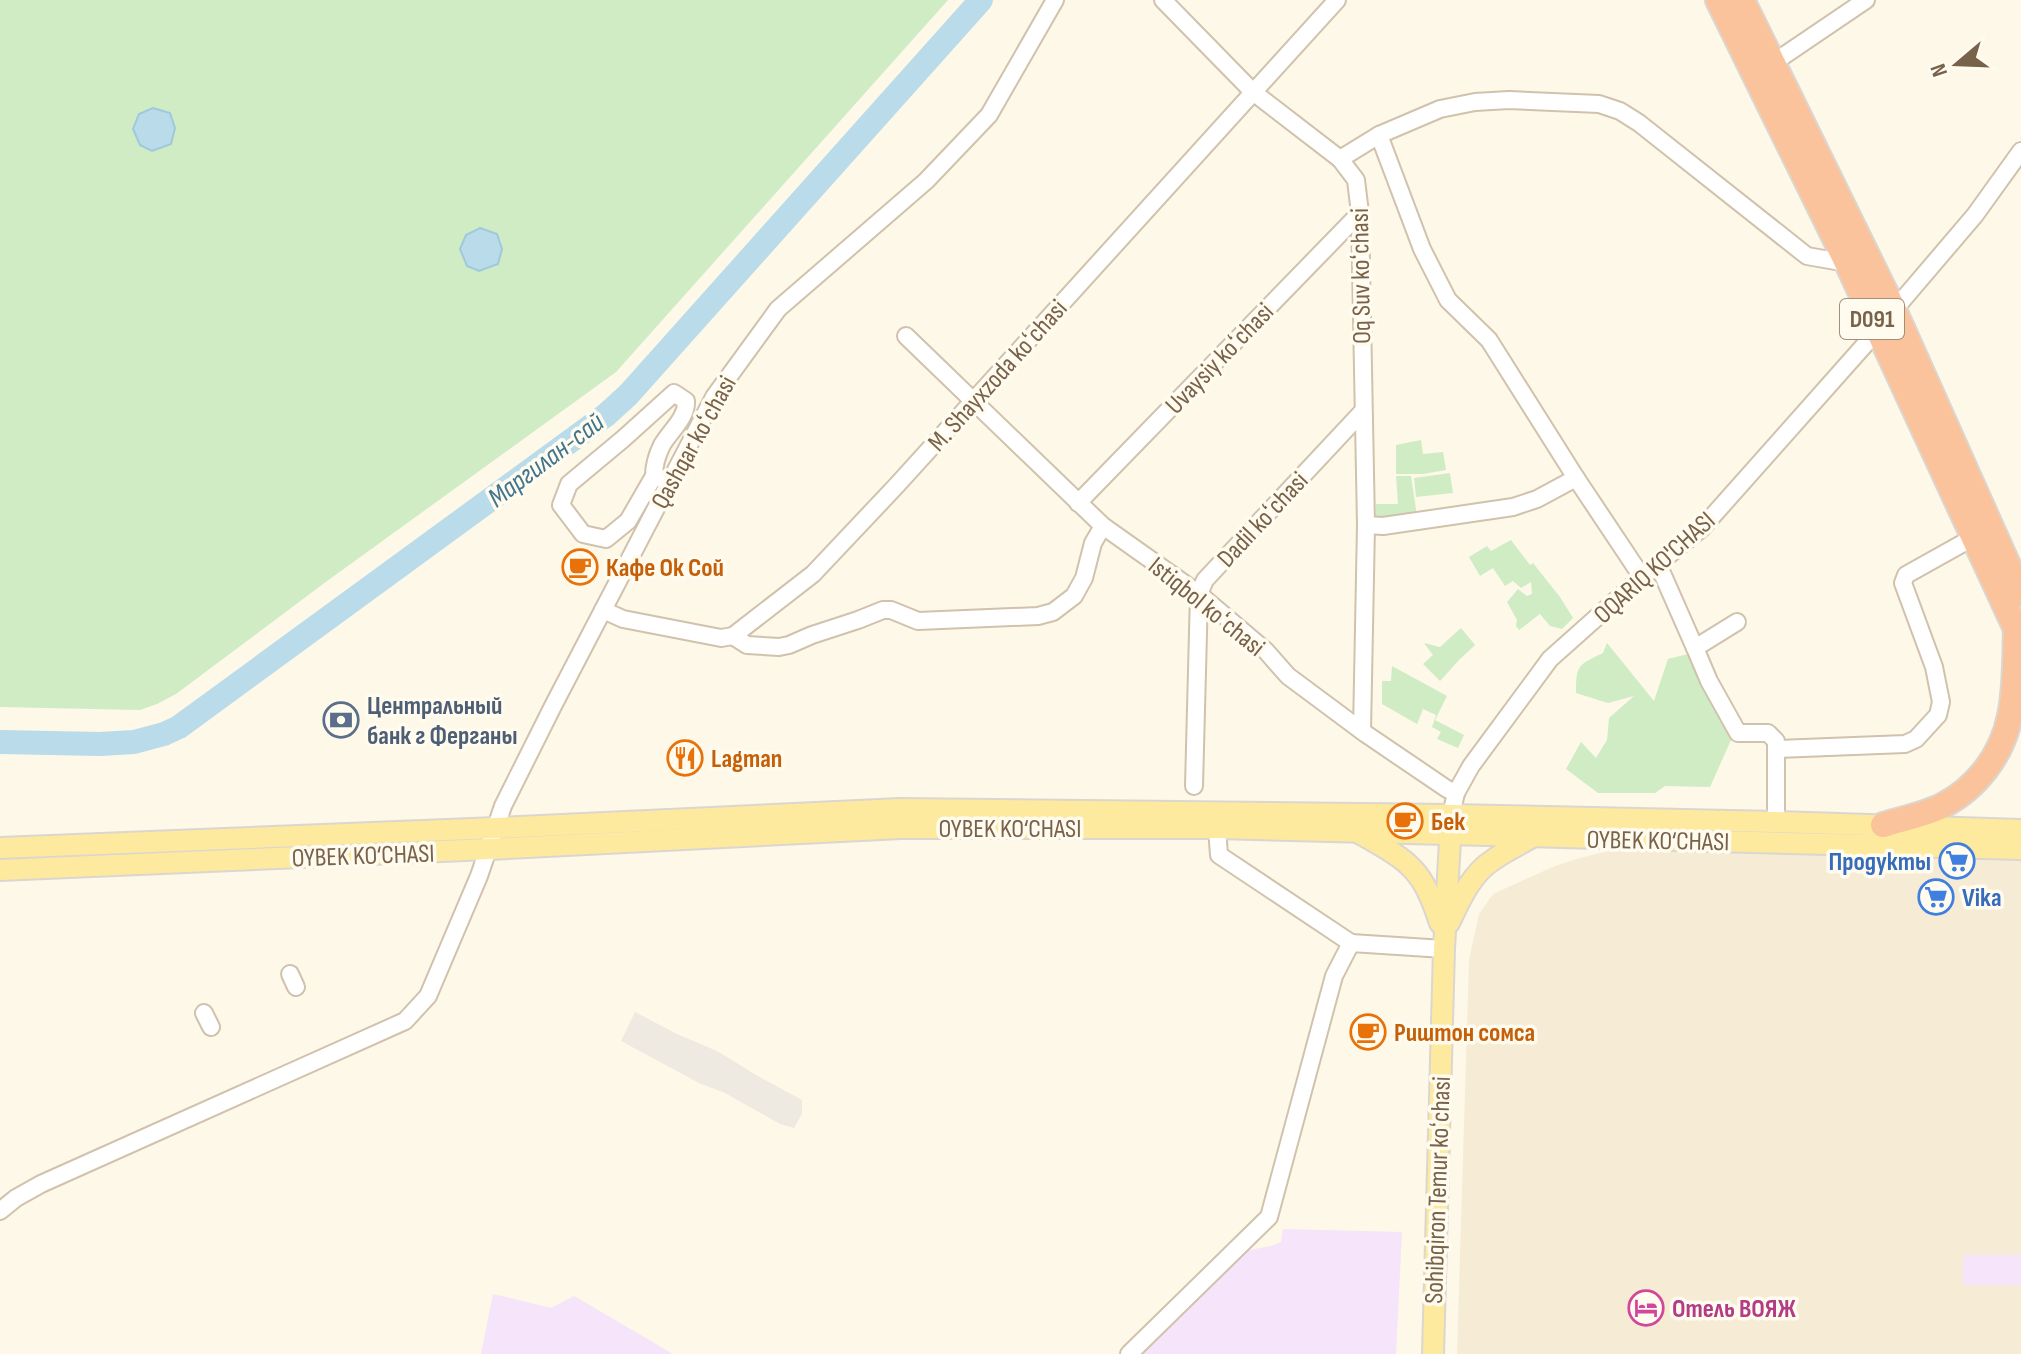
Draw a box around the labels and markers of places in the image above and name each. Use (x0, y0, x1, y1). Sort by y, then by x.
cafe icon: Кафе Ок Сой (561, 548, 599, 586)
place label: Кафе Ок Сой (606, 553, 724, 584)
place label: Центральный банк г Ферганы (367, 691, 517, 752)
bank icon: Центральный банк г Ферганы (322, 701, 360, 739)
restaurant icon: Lagman (666, 739, 704, 777)
place label: Lagman (711, 744, 782, 775)
cafe icon: Бек (1386, 802, 1424, 840)
place label: Бек (1431, 807, 1465, 838)
supermarket icon: Продукты (1938, 842, 1976, 880)
place label: Продукты (1828, 847, 1931, 878)
supermarket icon: Vika (1917, 878, 1955, 916)
place label: Vika (1962, 883, 2002, 914)
cafe icon: Риштон сомса (1349, 1013, 1387, 1051)
place label: Риштон сомса (1394, 1018, 1535, 1049)
hotel icon: Отель ВОЯЖ (1627, 1289, 1665, 1327)
place label: Отель ВОЯЖ (1672, 1294, 1796, 1325)

